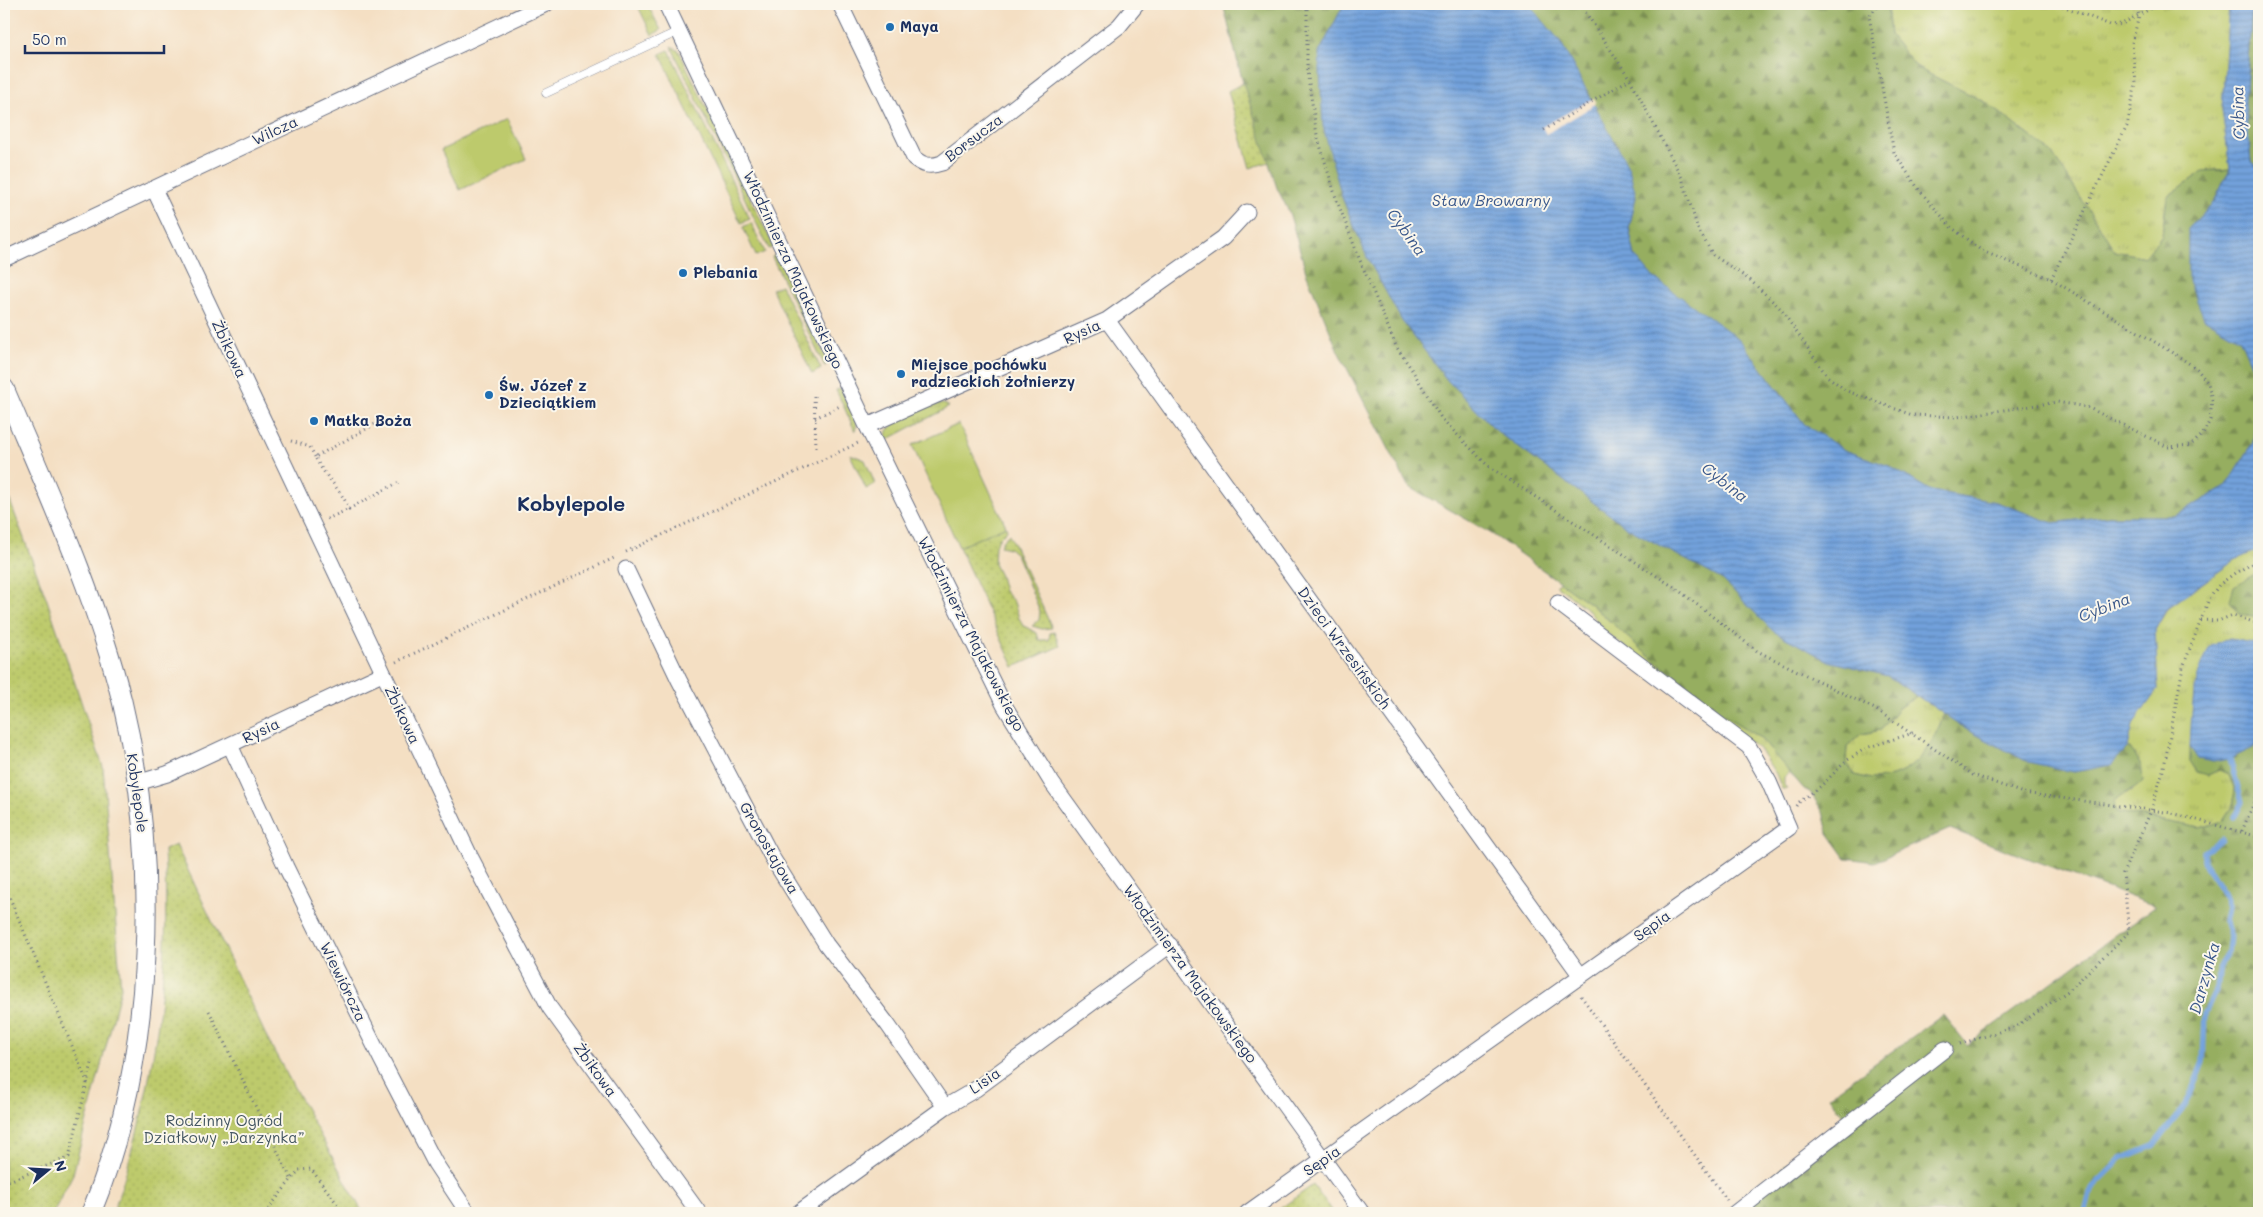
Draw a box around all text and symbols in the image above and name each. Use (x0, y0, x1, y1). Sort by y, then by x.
place label: Maya (900, 16, 939, 36)
marker: Maya (884, 21, 896, 33)
scale bar (25, 22, 164, 54)
text: 50 m (32, 29, 67, 49)
water label: Cybina (2226, 86, 2249, 140)
street label: Borsucza (940, 109, 1006, 166)
street label: Wilcza (249, 111, 301, 149)
street label: Włodzimierza Majakowskiego (739, 167, 849, 372)
water label: Staw Browarny (1432, 189, 1551, 210)
water label: Cybina (1383, 204, 1432, 260)
place label: Plebania (693, 262, 758, 282)
marker: Plebania (677, 267, 689, 279)
street label: Rysia (1060, 314, 1103, 348)
street label: Żbikowa (208, 316, 252, 381)
place label: Miejsce pochówku radzieckich żołnierzy (911, 354, 1075, 391)
marker: Miejsce pochówku radzieckich żołnierzy (895, 368, 907, 380)
place label: Św. Józef z Dzieciątkiem (499, 375, 596, 412)
marker: Św. Józef z Dzieciątkiem (483, 389, 495, 401)
place label: Matka Boża (324, 410, 412, 430)
marker: Matka Boża (308, 415, 320, 427)
water label: Cybina (1698, 457, 1753, 506)
district label: Kobylepole (517, 490, 625, 516)
street label: Włodzimierza Majakowskiego (914, 533, 1030, 734)
street label: Dzieci Wrzesińskich (1294, 582, 1396, 712)
water label: Cybina (2075, 587, 2133, 626)
street label: Żbikowa (380, 682, 425, 747)
street label: Rysia (239, 713, 282, 747)
street label: Kobylepole (123, 752, 153, 834)
street label: Gronostajowa (735, 798, 804, 897)
street label: Włodzimierza Majakowskiego (1119, 880, 1262, 1067)
street label: Sępia (1629, 905, 1674, 945)
street label: Wiewiórcza (316, 938, 372, 1025)
water label: Darzynka (2183, 940, 2224, 1016)
street label: Żbikowa (569, 1038, 622, 1100)
street label: Lisia (965, 1062, 1004, 1098)
park label: Rodzinny Ogród Działkowy „Darzynka” (144, 1110, 304, 1147)
street label: Sępia (1299, 1140, 1344, 1180)
north arrow (22, 1144, 72, 1194)
text: N (50, 1158, 72, 1174)

